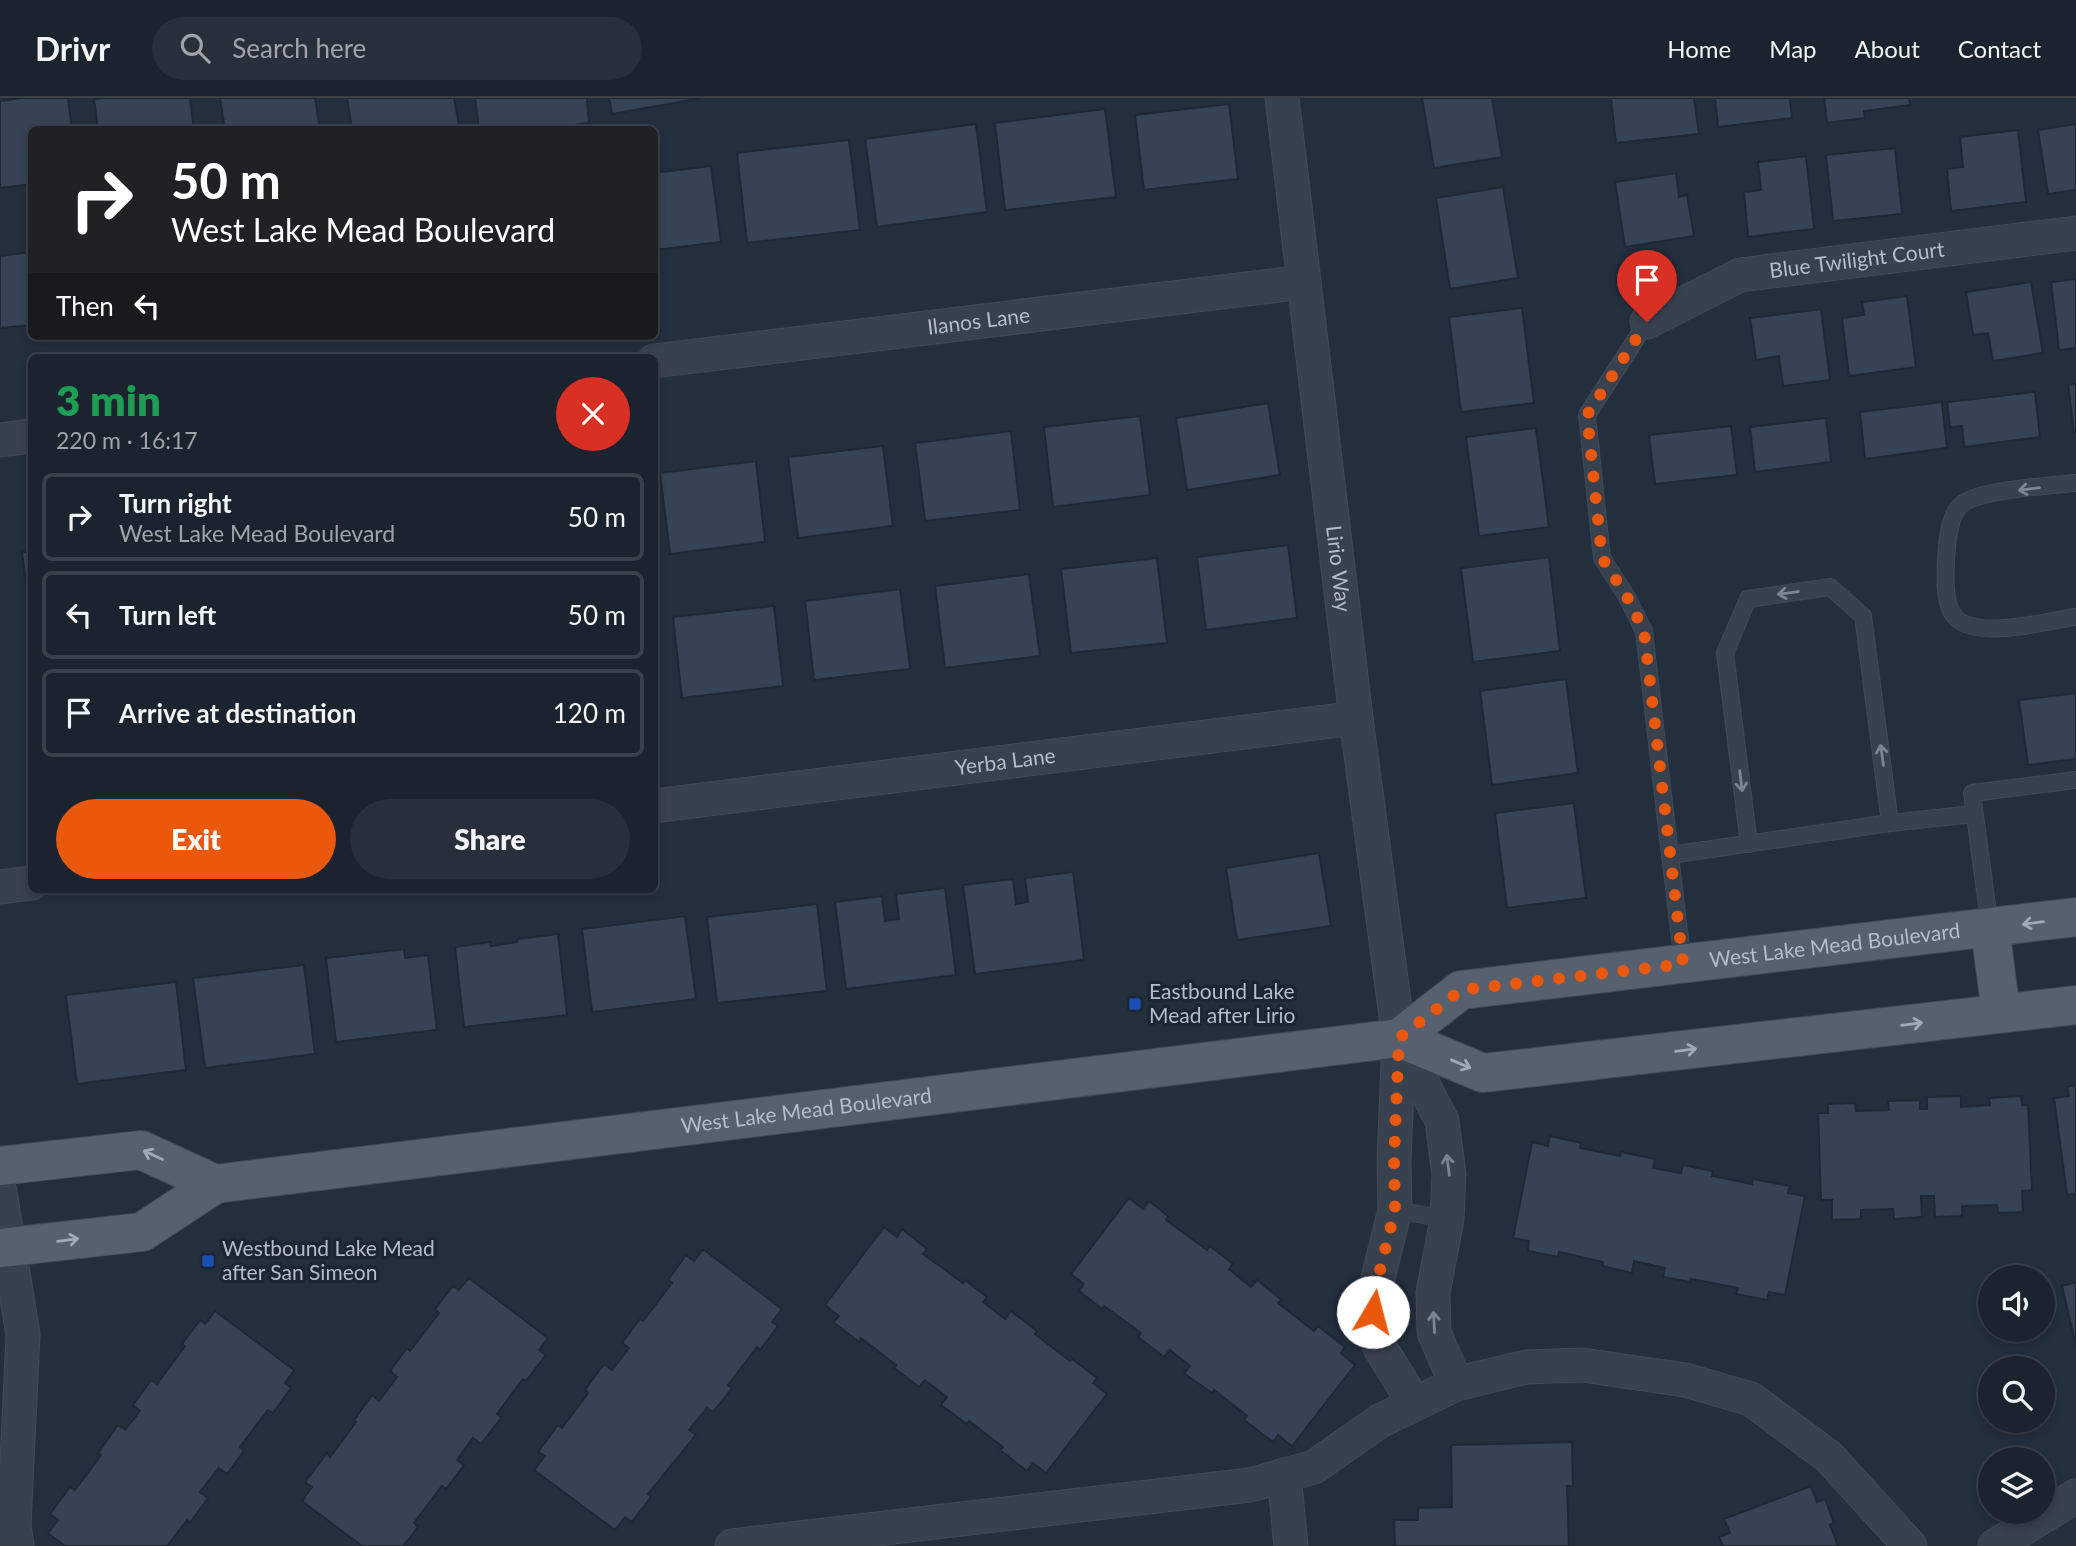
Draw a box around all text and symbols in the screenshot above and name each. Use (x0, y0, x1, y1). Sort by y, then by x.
search box (152, 17, 642, 80)
text: Drivr (35, 28, 110, 68)
icon: search (176, 29, 214, 67)
text: Search here (232, 32, 366, 64)
text: Home (1667, 34, 1731, 63)
text: Map (1769, 34, 1817, 63)
text: About (1855, 34, 1920, 63)
text: Contact (1958, 34, 2041, 63)
text: 50 m (171, 151, 281, 209)
icon: right (56, 154, 147, 245)
text: West Lake Mead Boulevard (171, 210, 555, 249)
street label: Blue Twilight Court (1768, 236, 1946, 282)
pin (1617, 250, 1677, 322)
icon: arrive (1628, 261, 1666, 299)
icon: left (128, 287, 166, 325)
text: Then (56, 290, 114, 322)
street label: Ilanos Lane (926, 301, 1031, 339)
text: 3 min (56, 375, 161, 425)
button: close (556, 377, 630, 451)
text: 220 m · 16:17 (56, 426, 198, 454)
one-way arrow (2018, 482, 2041, 495)
text: Turn right (119, 487, 232, 519)
icon: right (60, 498, 98, 536)
text: 50 m (568, 501, 626, 533)
text: West Lake Mead Boulevard (119, 519, 395, 547)
street label: Lirio Way (1322, 524, 1357, 613)
one-way arrow (1777, 587, 1799, 600)
icon: left (60, 596, 98, 634)
text: Turn left (119, 599, 216, 631)
text: 50 m (568, 599, 626, 631)
icon: arrive (60, 694, 98, 732)
text: Arrive at destination (119, 697, 356, 729)
text: 120 m (553, 697, 626, 729)
street label: Yerba Lane (953, 742, 1057, 779)
one-way arrow (1876, 744, 1889, 767)
one-way arrow (1735, 769, 1748, 792)
button: Exit (56, 799, 336, 879)
button: Share (350, 799, 630, 879)
one-way arrow (2022, 916, 2045, 929)
street label: West Lake Mead Boulevard (1708, 917, 1961, 971)
place label: Eastbound Lake Mead after Lirio (1149, 978, 1296, 1027)
marker: Eastbound Lake Mead after Lirio (1127, 996, 1143, 1012)
one-way arrow (1900, 1017, 1923, 1030)
one-way arrow (1674, 1043, 1697, 1056)
one-way arrow (1450, 1058, 1472, 1071)
street label: West Lake Mead Boulevard (679, 1082, 933, 1137)
one-way arrow (143, 1148, 164, 1162)
one-way arrow (1441, 1154, 1454, 1177)
one-way arrow (56, 1234, 79, 1247)
place label: Westbound Lake Mead after San Simeon (222, 1235, 435, 1284)
marker: Westbound Lake Mead after San Simeon (200, 1253, 216, 1269)
map controls (1978, 1265, 2055, 1524)
button: sound (1978, 1265, 2055, 1342)
position arrow (1336, 1275, 1410, 1349)
one-way arrow (1427, 1311, 1440, 1334)
button: search (1978, 1356, 2055, 1433)
button: layers (1978, 1447, 2055, 1524)

